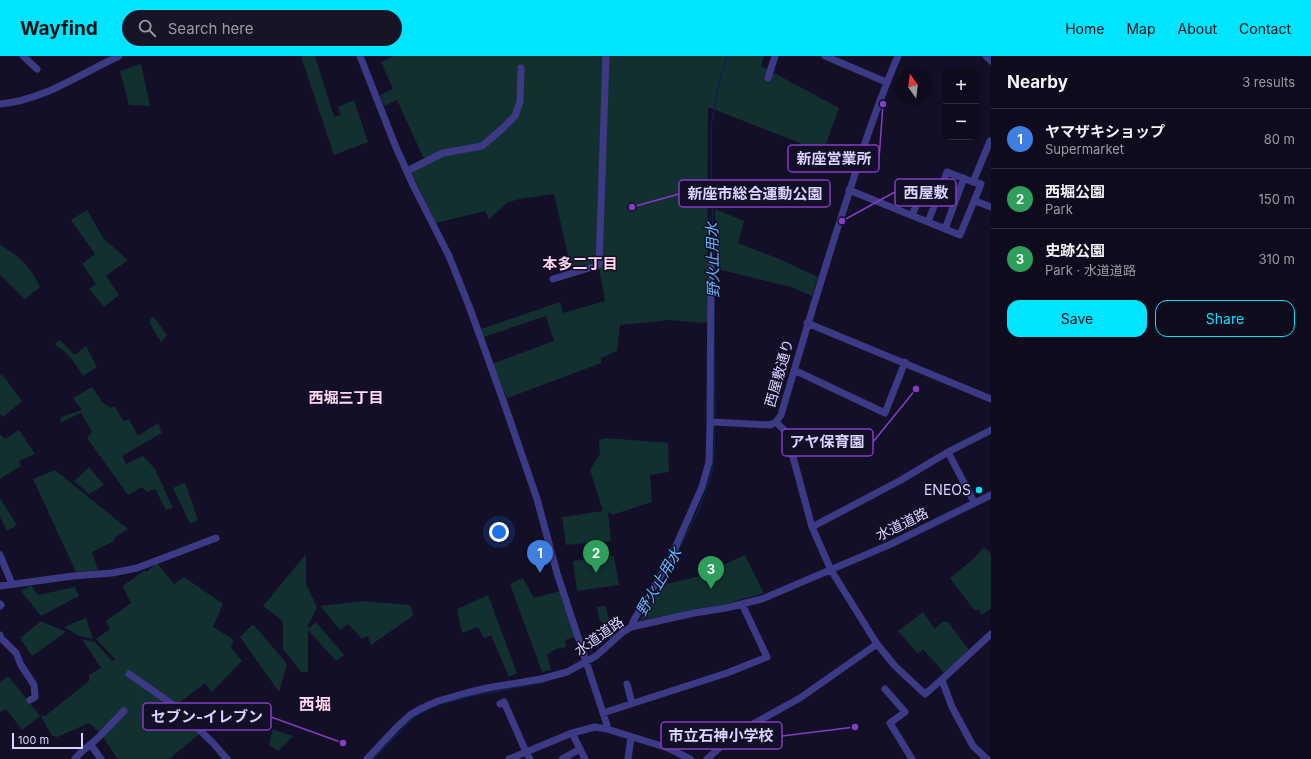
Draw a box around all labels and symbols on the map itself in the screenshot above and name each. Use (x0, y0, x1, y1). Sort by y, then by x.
north arrow (895, 68, 931, 104)
callout: 新座営業所 (788, 145, 879, 172)
text: 新座営業所 (796, 149, 872, 168)
callout: 西屋敷 (895, 179, 956, 206)
callout: 新座市総合運動公園 (679, 180, 830, 207)
text: 西屋敷 (903, 183, 949, 202)
text: 新座市総合運動公園 (687, 184, 823, 203)
water label: 野火止用水 (702, 220, 723, 298)
district label: 本多二丁目 (542, 254, 618, 273)
street label: 西屋敷通り (761, 337, 796, 409)
district label: 西堀三丁目 (308, 388, 384, 407)
callout: アヤ保育園 (782, 429, 873, 456)
text: アヤ保育園 (789, 432, 865, 451)
place label: ENEOS (924, 481, 971, 498)
marker: ENEOS (974, 485, 984, 495)
street label: 水道道路 (873, 504, 931, 543)
your location (489, 522, 509, 542)
pin: 1 (527, 540, 553, 573)
pin: 2 (583, 540, 609, 573)
water label: 野火止用水 (632, 543, 687, 619)
pin: 3 (698, 556, 724, 589)
street label: 水道道路 (571, 613, 627, 659)
district label: 西堀 (299, 694, 331, 714)
callout: セブン-イレブン (143, 703, 271, 730)
text: セブン-イレブン (151, 707, 263, 726)
callout: 市立石神小学校 (661, 722, 782, 749)
text: 市立石神小学校 (668, 726, 774, 745)
scale bar (12, 731, 83, 750)

